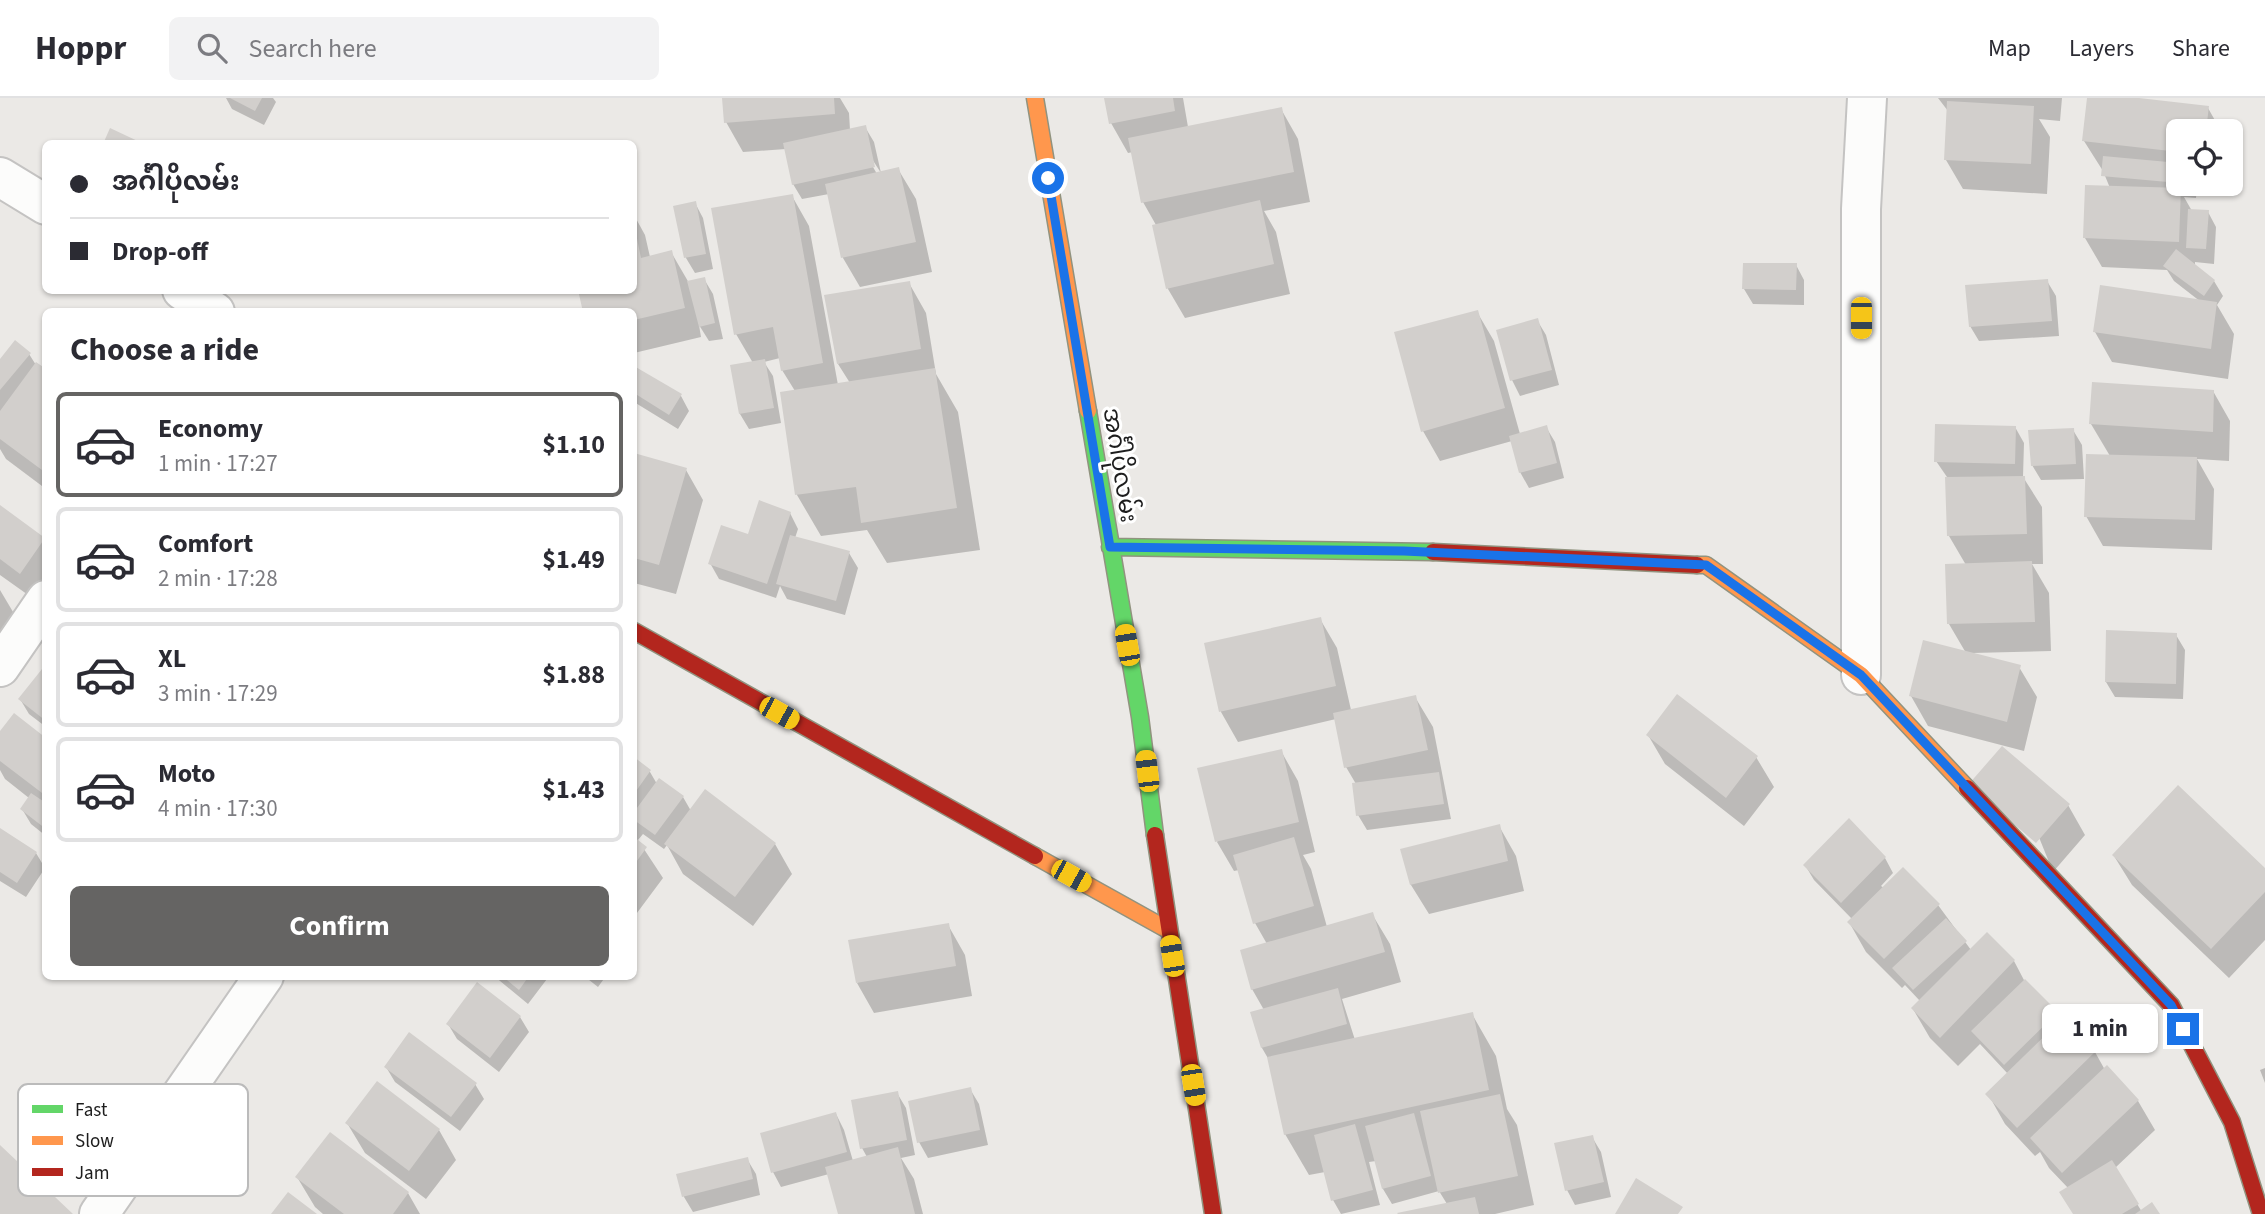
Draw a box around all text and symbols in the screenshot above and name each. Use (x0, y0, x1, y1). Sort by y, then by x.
search box (169, 17, 659, 80)
text: Hoppr (35, 25, 127, 72)
icon: search (193, 29, 231, 67)
text: Search here (249, 30, 377, 67)
text: Map (1988, 31, 2031, 66)
text: Layers (2069, 31, 2134, 66)
text: Share (2172, 31, 2230, 66)
map controls (2166, 119, 2243, 196)
button: locate (2166, 119, 2243, 196)
route start (1032, 162, 1064, 194)
text: အင်္ဂါပိုလမ်း (112, 163, 240, 200)
text: Drop-off (112, 233, 208, 270)
car (1851, 297, 1872, 339)
text: Choose a ride (70, 327, 259, 373)
street label: အင်္ဂါပိုလမ်း (1093, 405, 1146, 525)
text: Economy (158, 410, 263, 447)
icon: car (74, 413, 137, 476)
text: $1.10 (542, 426, 605, 463)
text: 1 min · 17:27 (158, 447, 278, 480)
text: Comfort (158, 525, 253, 562)
icon: car (74, 528, 137, 591)
text: $1.49 (542, 541, 605, 578)
text: 2 min · 17:28 (158, 562, 278, 595)
car (1114, 622, 1141, 668)
text: XL (158, 640, 186, 677)
icon: car (74, 643, 137, 706)
text: $1.88 (542, 656, 605, 693)
text: 3 min · 17:29 (158, 677, 278, 710)
car (756, 694, 803, 732)
car (1135, 749, 1160, 793)
text: Moto (158, 755, 215, 792)
icon: car (74, 758, 137, 821)
text: $1.43 (542, 771, 605, 808)
text: 4 min · 17:30 (158, 792, 278, 825)
car (1048, 857, 1095, 895)
button: Confirm (70, 886, 609, 966)
car (1159, 934, 1186, 978)
callout: 1 min (2043, 1004, 2158, 1054)
text: 1 min (2072, 1012, 2128, 1045)
route end (2167, 1013, 2199, 1045)
car (1180, 1063, 1207, 1107)
legend (18, 1084, 248, 1196)
text: Fast (75, 1097, 108, 1124)
text: Slow (75, 1128, 114, 1155)
text: Jam (75, 1160, 109, 1187)

